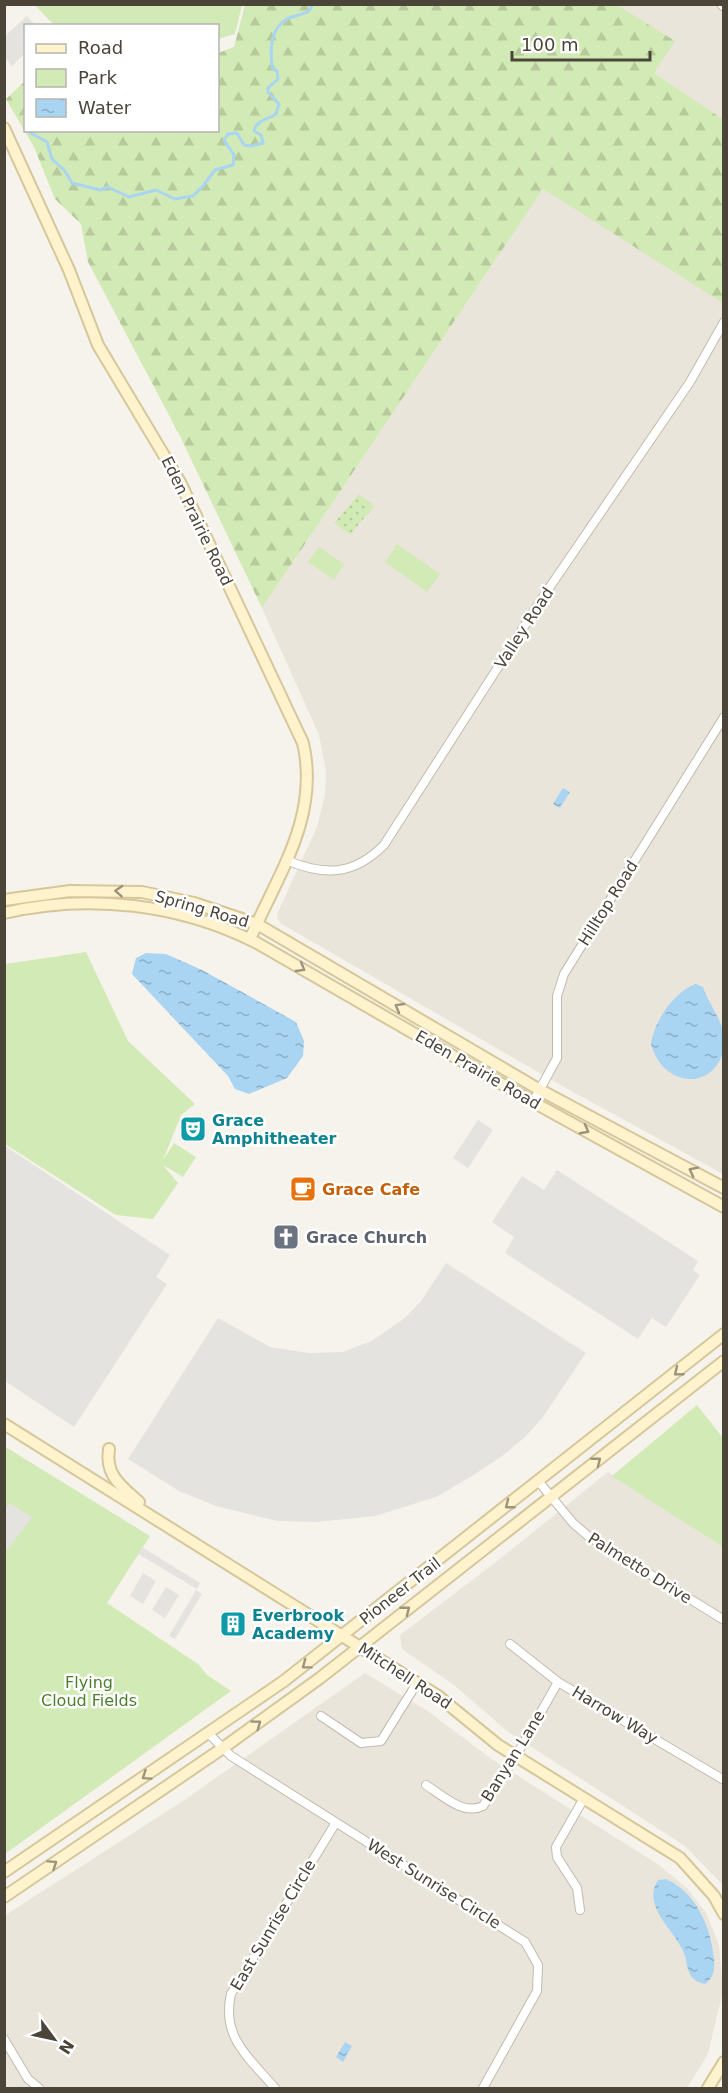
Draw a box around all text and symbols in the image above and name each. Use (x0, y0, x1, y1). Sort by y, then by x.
legend (24, 24, 219, 132)
scale bar (512, 24, 650, 62)
text: 100 m (521, 34, 579, 55)
text: Road (78, 37, 123, 58)
text: Park (78, 67, 117, 88)
text: Water (78, 97, 132, 118)
street label: Eden Prairie Road (157, 453, 237, 589)
street label: Valley Road (491, 584, 557, 672)
street label: Hilltop Road (574, 857, 642, 949)
one-way arrow (114, 885, 123, 898)
street label: Spring Road (153, 887, 251, 931)
one-way arrow (295, 961, 305, 972)
one-way arrow (395, 1003, 405, 1014)
street label: Eden Prairie Road (412, 1026, 544, 1114)
place label: Grace Amphitheater (212, 1111, 337, 1148)
theatre icon: Grace Amphitheater (178, 1114, 208, 1144)
one-way arrow (578, 1123, 589, 1134)
one-way arrow (688, 1167, 699, 1178)
cafe icon: Grace Cafe (288, 1174, 318, 1204)
place label: Grace Cafe (322, 1180, 420, 1199)
church icon: Grace Church (271, 1222, 301, 1252)
place label: Grace Church (306, 1228, 427, 1247)
one-way arrow (674, 1364, 685, 1375)
one-way arrow (590, 1457, 601, 1468)
one-way arrow (505, 1498, 516, 1509)
street label: Palmetto Drive (585, 1528, 695, 1608)
street label: Pioneer Trail (356, 1553, 444, 1629)
place label: Everbrook Academy (252, 1606, 344, 1643)
one-way arrow (400, 1607, 411, 1618)
building icon: Everbrook Academy (218, 1609, 248, 1639)
street label: Mitchell Road (355, 1639, 455, 1713)
one-way arrow (301, 1657, 312, 1668)
park label: Flying Cloud Fields (41, 1673, 137, 1710)
street label: Harrow Way (569, 1682, 661, 1748)
street label: Banyan Lane (477, 1707, 549, 1805)
one-way arrow (250, 1720, 261, 1731)
one-way arrow (142, 1769, 152, 1781)
street label: West Sunrise Circle (364, 1835, 504, 1933)
street label: East Sunrise Circle (226, 1856, 320, 1994)
one-way arrow (46, 1860, 57, 1871)
north arrow (24, 2009, 84, 2069)
text: N (55, 2036, 78, 2058)

